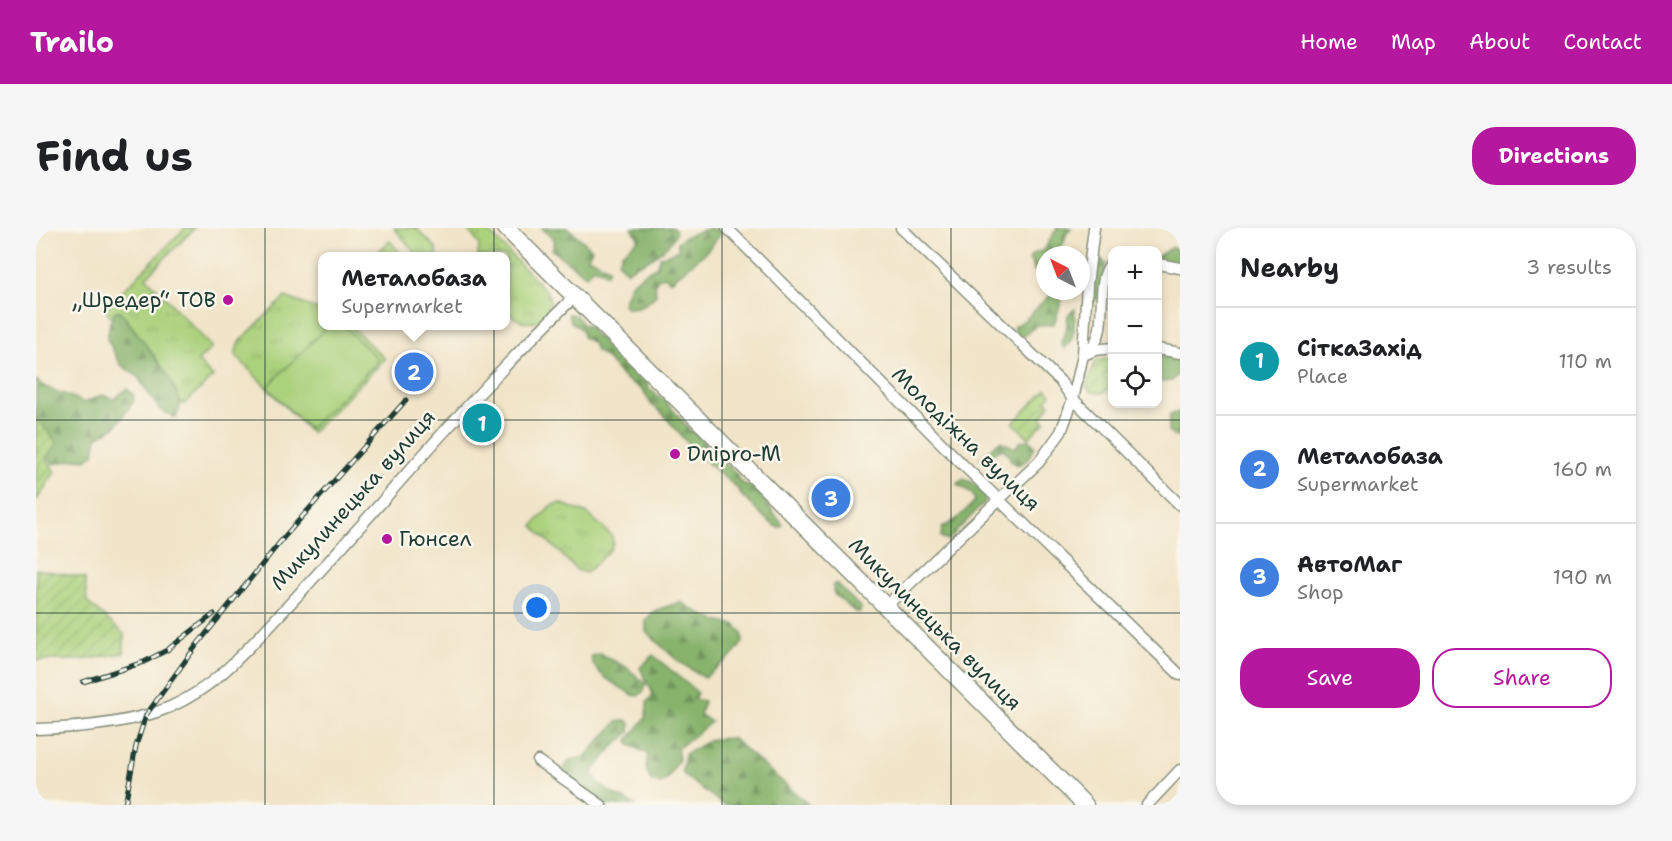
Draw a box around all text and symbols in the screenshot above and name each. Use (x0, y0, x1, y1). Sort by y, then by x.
text: Trailo (30, 23, 114, 61)
text: Home (1300, 28, 1358, 56)
text: Map (1391, 28, 1436, 56)
text: About (1469, 28, 1530, 56)
text: Contact (1563, 28, 1642, 56)
button: Directions (1472, 127, 1636, 185)
text: Find us (36, 128, 193, 184)
north arrow (1036, 246, 1090, 300)
map controls (1108, 246, 1162, 408)
button: + (1108, 246, 1162, 300)
text: Nearby (1240, 250, 1339, 285)
popup (318, 252, 510, 330)
text: 3 results (1526, 254, 1612, 280)
text: Металобаза (341, 264, 487, 293)
place label: „Шредер“ ТОВ (72, 286, 216, 314)
marker: „Шредер“ ТОВ (221, 293, 235, 307)
text: Supermarket (341, 293, 463, 319)
button: − (1108, 300, 1162, 354)
text: СіткаЗахід (1297, 334, 1422, 363)
text: 1 (1255, 348, 1264, 374)
text: 110 m (1558, 348, 1612, 374)
pin: 2 (394, 350, 434, 394)
button: locate (1108, 354, 1162, 408)
street label: Молодіжна вулиця (886, 361, 1046, 517)
text: Place (1297, 363, 1348, 389)
pin: 1 (462, 400, 502, 446)
street label: Микулинецька вулиця (264, 404, 442, 596)
place label: Dnipro-M (687, 440, 781, 468)
text: Металобаза (1297, 442, 1443, 471)
marker: Dnipro-M (668, 447, 682, 461)
text: 2 (1253, 456, 1267, 482)
text: 160 m (1553, 456, 1612, 482)
text: Supermarket (1297, 471, 1419, 497)
pin: 3 (812, 476, 850, 520)
place label: Гюнсел (399, 525, 472, 553)
street label: Микулинецька вулиця (842, 531, 1028, 717)
marker: Гюнсел (380, 532, 394, 546)
text: АвтоМаг (1297, 550, 1402, 579)
text: 3 (1253, 564, 1267, 590)
text: 190 m (1553, 564, 1612, 590)
text: Shop (1297, 579, 1344, 605)
your location (522, 593, 551, 622)
button: Save (1240, 648, 1420, 708)
button: Share (1432, 648, 1612, 708)

